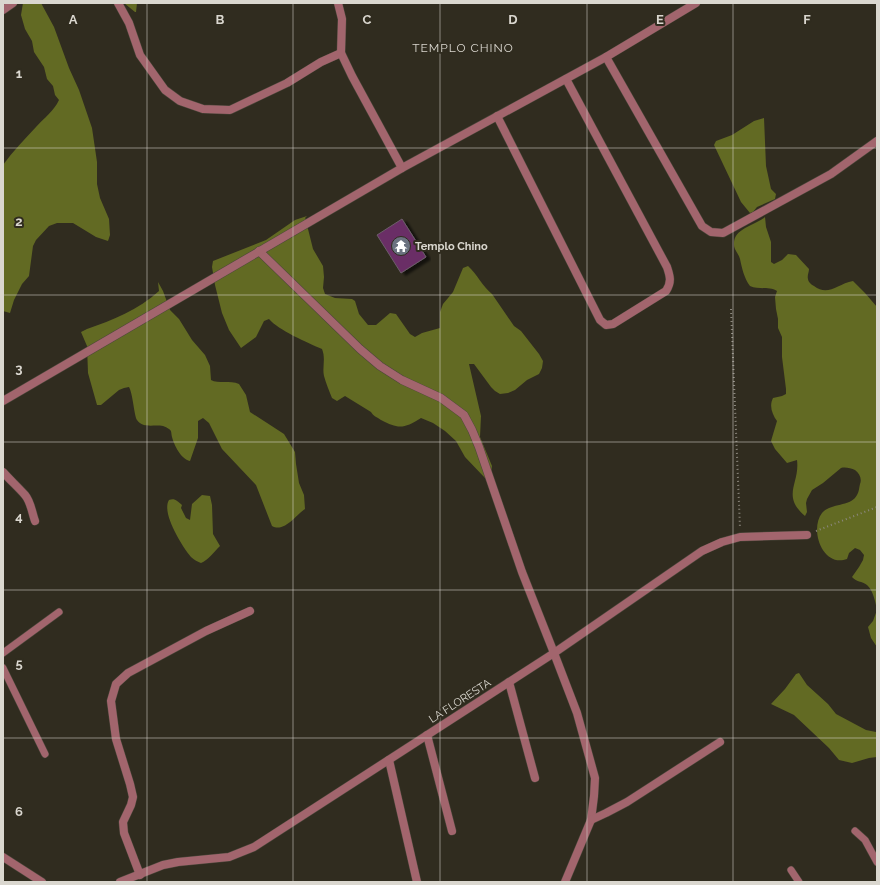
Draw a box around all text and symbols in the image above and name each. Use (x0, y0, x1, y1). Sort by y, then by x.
text: A (69, 12, 78, 27)
text: B (216, 12, 225, 27)
text: C (363, 12, 372, 27)
text: D (508, 12, 518, 27)
text: E (656, 12, 664, 27)
text: F (803, 12, 811, 27)
district label: TEMPLO CHINO (412, 41, 514, 55)
text: 1 (16, 66, 23, 81)
text: 2 (15, 214, 23, 229)
temple icon: Templo Chino (390, 235, 412, 257)
place label: Templo Chino (415, 240, 488, 253)
text: 3 (15, 361, 23, 376)
text: 4 (15, 509, 23, 524)
text: 5 (15, 656, 23, 671)
street label: LA FLORESTA (427, 676, 494, 726)
text: 6 (15, 804, 23, 819)

